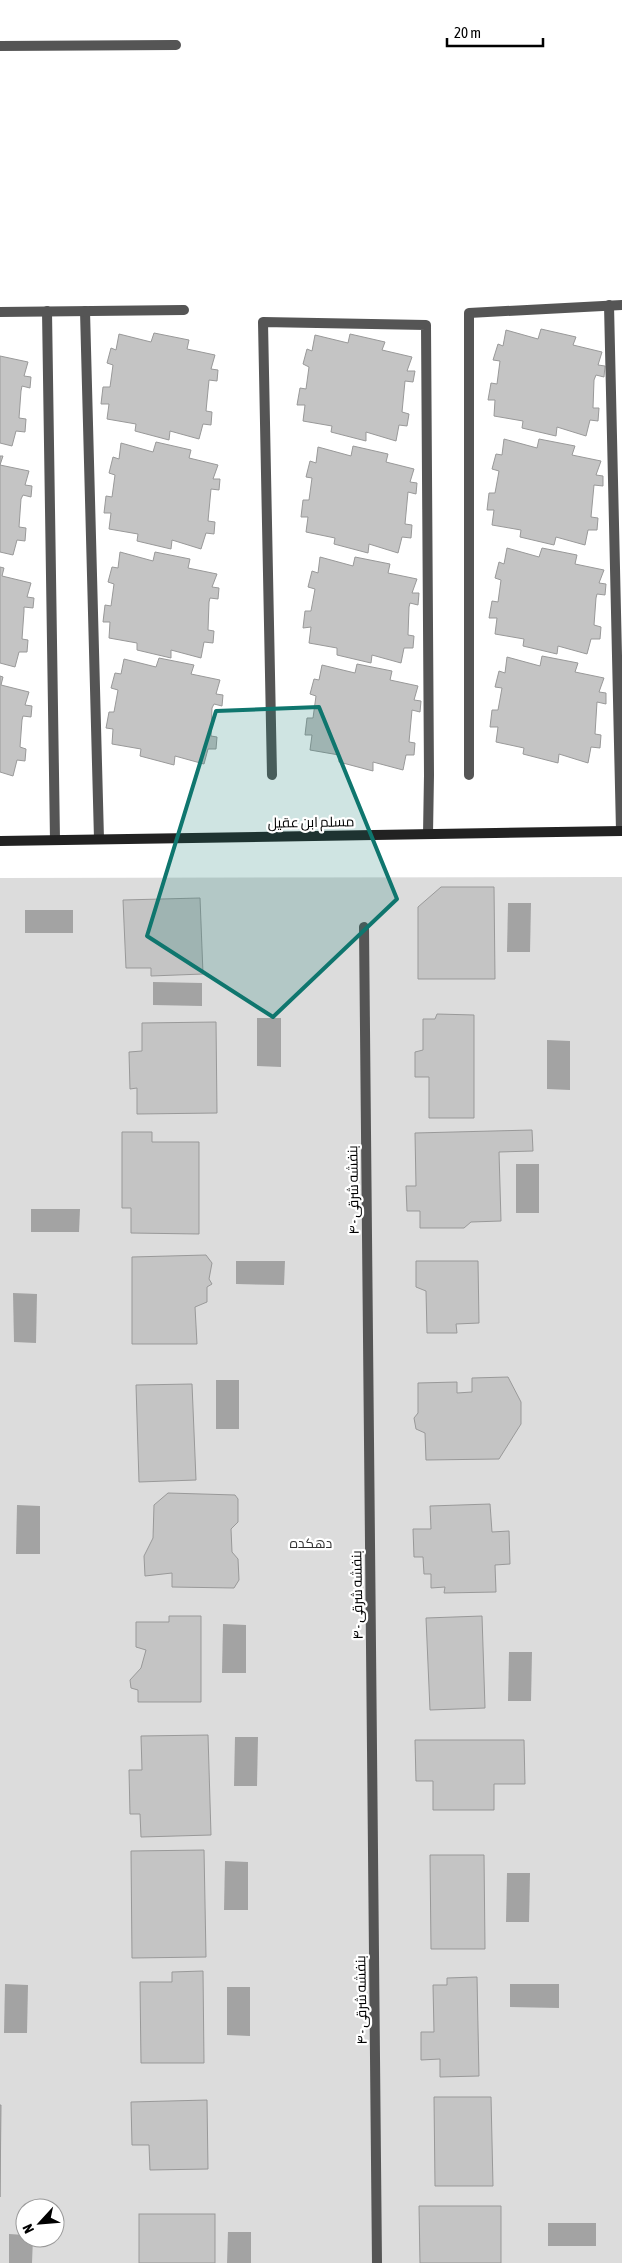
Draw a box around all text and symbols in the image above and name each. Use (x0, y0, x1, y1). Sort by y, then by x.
scale bar (447, 15, 543, 47)
text: 20 m (454, 24, 481, 41)
street label: مسلم ابن عقیل (267, 813, 355, 833)
street label: بنفشه شرقی - ۴ (344, 1145, 362, 1235)
park label: دهکده (290, 1535, 332, 1551)
street label: بنفشه شرقی - ۴ (348, 1550, 366, 1640)
street label: بنفشه شرقی - ۴ (352, 1955, 370, 2045)
north arrow (15, 2198, 65, 2248)
text: N (19, 2221, 37, 2236)

